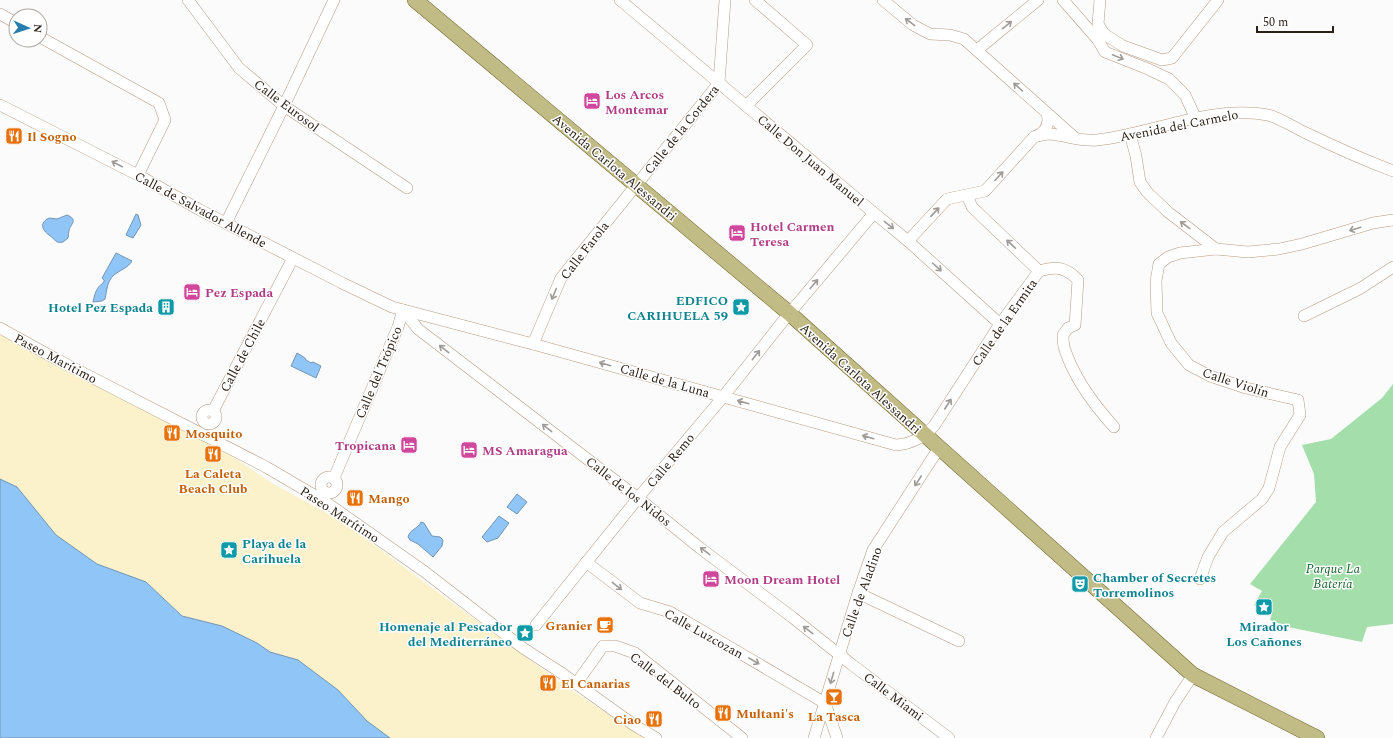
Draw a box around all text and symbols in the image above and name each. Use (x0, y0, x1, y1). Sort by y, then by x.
north arrow (8, 8, 48, 48)
scale bar (1257, 8, 1333, 34)
text: 50 m (1263, 13, 1288, 32)
one-way arrow (905, 18, 916, 26)
one-way arrow (1002, 21, 1013, 30)
text: N (29, 24, 46, 33)
one-way arrow (1112, 53, 1124, 61)
street label: Calle Eurosol (250, 75, 323, 137)
street label: Calle de la Cordera (639, 80, 725, 179)
one-way arrow (1013, 82, 1023, 91)
place label: Los Arcos Montemar (605, 85, 669, 120)
hotel icon: Los Arcos Montemar (582, 91, 602, 111)
street label: Avenida del Carmelo (1118, 105, 1240, 147)
street label: Avenida Carlota Alessandri (548, 109, 681, 226)
street label: Calle Don Juan Manuel (753, 110, 868, 212)
restaurant icon: Il Sogno (4, 126, 24, 146)
place label: Il Sogno (27, 127, 77, 147)
one-way arrow (112, 160, 124, 167)
street label: Calle de Salvador Allende (131, 167, 270, 253)
one-way arrow (994, 171, 1003, 181)
one-way arrow (930, 207, 939, 217)
street label: Calle Farola (556, 217, 614, 284)
place label: Hotel Carmen Teresa (750, 217, 835, 252)
one-way arrow (883, 221, 894, 229)
one-way arrow (1180, 221, 1191, 230)
hotel icon: Hotel Carmen Teresa (727, 223, 747, 243)
one-way arrow (1349, 226, 1362, 233)
one-way arrow (1006, 239, 1016, 249)
one-way arrow (932, 262, 942, 272)
street label: Calle de la Ermita (967, 274, 1043, 370)
one-way arrow (809, 278, 818, 289)
hotel icon: Pez Espada (182, 282, 202, 302)
place label: Pez Espada (205, 283, 273, 303)
one-way arrow (550, 288, 558, 300)
place label: EDFICO CARIHUELA 59 (627, 291, 728, 326)
building icon: Hotel Pez Espada (156, 297, 176, 317)
place icon: EDFICO CARIHUELA 59 (731, 297, 751, 317)
place label: Hotel Pez Espada (48, 298, 153, 318)
street label: Calle de Chile (215, 315, 271, 396)
street label: Avenida Carlota Alessandri (795, 319, 926, 439)
street label: Calle del Trópico (350, 323, 407, 422)
street label: Paseo Marítimo (10, 329, 101, 389)
one-way arrow (439, 344, 450, 353)
one-way arrow (752, 349, 760, 360)
one-way arrow (599, 359, 612, 367)
street label: Calle de la Luna (617, 359, 713, 404)
street label: Calle Violín (1200, 363, 1272, 403)
one-way arrow (736, 398, 749, 405)
one-way arrow (944, 399, 952, 410)
restaurant icon: Mosquito (162, 423, 182, 443)
place label: Mosquito (185, 424, 242, 444)
one-way arrow (542, 424, 553, 432)
street label: Calle Remo (642, 429, 700, 492)
one-way arrow (862, 433, 875, 440)
hotel icon: Tropicana (399, 435, 419, 455)
place label: Tropicana (335, 436, 396, 456)
hotel icon: MS Amaragua (459, 440, 479, 460)
place label: MS Amaragua (482, 441, 568, 461)
restaurant icon: La Caleta Beach Club (203, 444, 223, 464)
street label: Calle de los Nidos (581, 452, 675, 532)
place label: La Caleta Beach Club (179, 464, 248, 499)
one-way arrow (914, 475, 922, 486)
street label: Paseo Marítimo (296, 482, 383, 548)
restaurant icon: Mango (345, 488, 365, 508)
place label: Mango (368, 489, 410, 509)
place label: Playa de la Carihuela (242, 534, 306, 569)
place icon: Playa de la Carihuela (219, 540, 239, 560)
street label: Calle de Aladino (836, 544, 888, 641)
one-way arrow (699, 547, 710, 555)
park label: Parque La Batería (1306, 559, 1361, 594)
place label: Chamber of Secretes Torremolinos (1093, 568, 1216, 603)
hotel icon: Moon Dream Hotel (701, 569, 721, 589)
place label: Moon Dream Hotel (724, 570, 840, 590)
theatre icon: Chamber of Secretes Torremolinos (1070, 574, 1090, 594)
one-way arrow (611, 582, 622, 590)
place icon: Mirador Los Cañones (1254, 597, 1274, 617)
street label: Calle Luzcozan (660, 604, 747, 664)
cafe icon: Granier (595, 615, 615, 635)
place label: Granier (546, 616, 592, 636)
place label: Homenaje al Pescador del Mediterráneo (379, 617, 512, 652)
place label: Mirador Los Cañones (1226, 617, 1302, 652)
place icon: Homenaje al Pescador del Mediterráneo (515, 623, 535, 643)
one-way arrow (803, 625, 814, 634)
street label: Calle del Bulto (626, 647, 705, 714)
one-way arrow (748, 658, 760, 666)
street label: Calle Miami (859, 667, 928, 726)
one-way arrow (828, 672, 835, 685)
restaurant icon: El Canarias (538, 673, 558, 693)
place label: El Canarias (561, 674, 630, 694)
bar icon: La Tasca (824, 687, 844, 707)
restaurant icon: Multani's (713, 703, 733, 723)
place label: Multani's (736, 704, 794, 724)
place label: La Tasca (808, 707, 861, 727)
restaurant icon: Ciao (644, 709, 664, 729)
place label: Ciao (614, 710, 641, 730)

